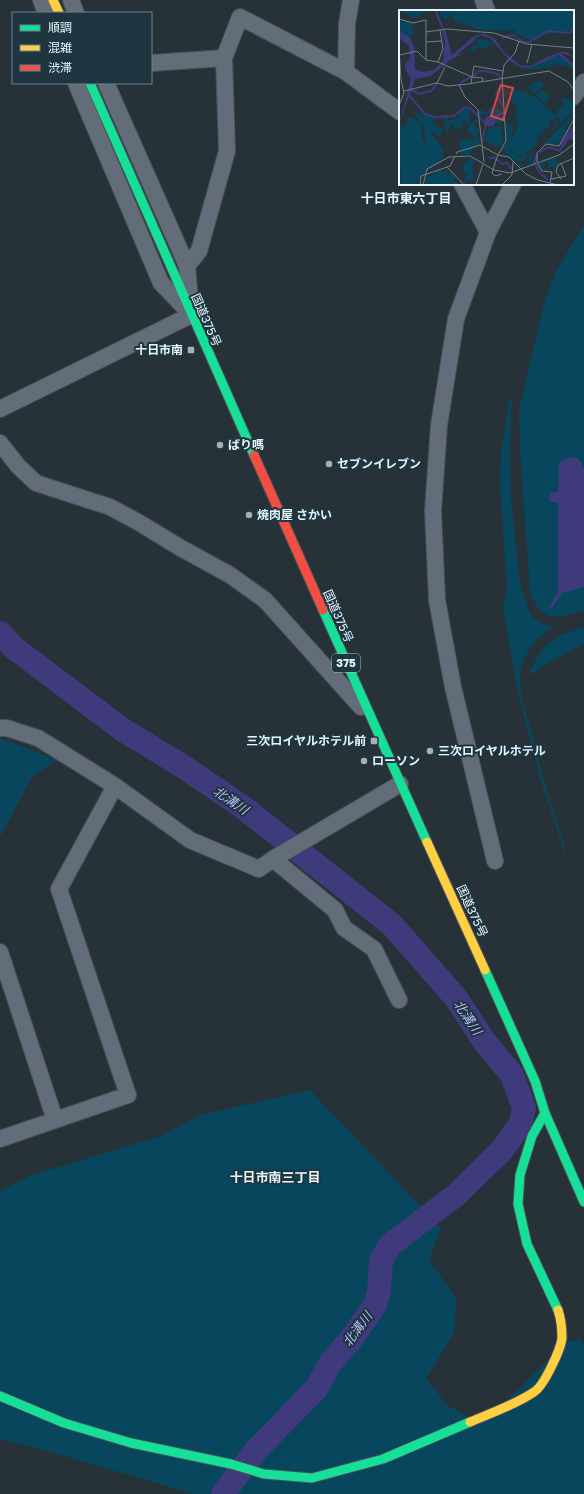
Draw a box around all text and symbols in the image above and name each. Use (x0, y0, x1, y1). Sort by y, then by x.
inset map (399, 10, 574, 185)
legend (12, 12, 152, 84)
text: 順調 (48, 20, 72, 35)
text: 混雑 (48, 40, 72, 55)
text: 渋滞 (48, 60, 72, 75)
district label: 十日市東六丁目 (360, 190, 452, 206)
street label: 国道375号 (188, 291, 225, 349)
place label: 十日市南 (135, 342, 183, 357)
marker: 十日市南 (186, 345, 196, 355)
place label: ばり嗎 (228, 437, 264, 452)
marker: ばり嗎 (215, 440, 225, 450)
place label: セブンイレブン (337, 456, 421, 471)
marker: セブンイレブン (324, 459, 334, 469)
place label: 焼肉屋 さかい (257, 507, 332, 522)
marker: 焼肉屋 さかい (244, 510, 254, 520)
street label: 国道375号 (320, 587, 357, 645)
road number: 375 (332, 654, 360, 672)
place label: 三次ロイヤルホテル前 (246, 733, 366, 748)
marker: 三次ロイヤルホテル前 (369, 736, 379, 746)
place label: 三次ロイヤルホテル (438, 743, 546, 758)
marker: 三次ロイヤルホテル (425, 746, 435, 756)
place label: ローソン (372, 753, 420, 768)
marker: ローソン (359, 756, 369, 766)
water label: 北溝川 (210, 782, 253, 819)
street label: 国道375号 (454, 882, 491, 939)
water label: 北溝川 (450, 996, 487, 1039)
district label: 十日市南三丁目 (229, 1169, 321, 1185)
water label: 北溝川 (339, 1307, 376, 1349)

